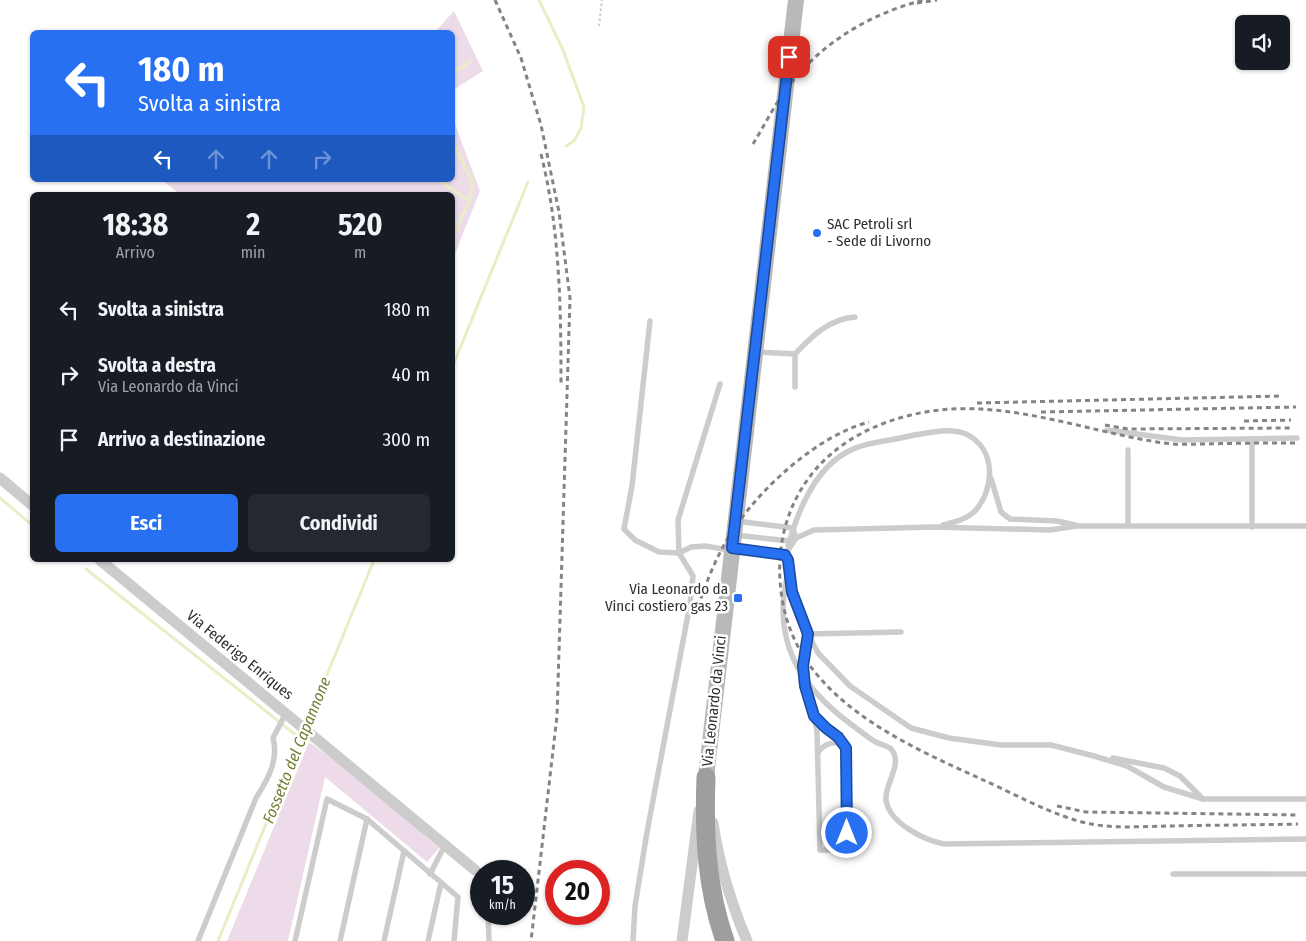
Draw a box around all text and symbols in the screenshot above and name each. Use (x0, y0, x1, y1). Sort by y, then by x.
map controls (1235, 15, 1290, 70)
button: sound (1235, 15, 1290, 70)
pin (768, 36, 810, 78)
icon: arrive (775, 43, 803, 71)
text: 180 m (138, 48, 224, 90)
icon: left (55, 50, 120, 115)
text: Svolta a sinistra (138, 90, 281, 117)
icon: left (149, 145, 177, 173)
icon: ahead (202, 145, 230, 173)
icon: ahead (255, 145, 283, 173)
icon: right (308, 145, 336, 173)
text: 18:38 (102, 207, 168, 243)
text: 2 (246, 207, 260, 243)
text: 520 (338, 207, 383, 243)
place label: SAC Petroli srl - Sede di Livorno (827, 215, 931, 250)
marker: SAC Petroli srl - Sede di Livorno (811, 227, 823, 239)
text: Arrivo (116, 243, 155, 262)
text: min (241, 243, 266, 262)
text: m (354, 243, 366, 262)
icon: left (55, 296, 83, 324)
text: Svolta a sinistra (98, 298, 224, 321)
text: 180 m (384, 298, 430, 321)
text: Svolta a destra (98, 354, 216, 377)
icon: right (55, 361, 83, 389)
text: 40 m (392, 363, 430, 386)
text: Via Leonardo da Vinci (98, 377, 239, 396)
icon: arrive (55, 426, 83, 454)
text: Arrivo a destinazione (98, 428, 265, 451)
text: 300 m (383, 428, 430, 451)
button: Esci (55, 494, 238, 552)
button: Condividi (248, 494, 430, 552)
place label: Via Leonardo da Vinci costiero gas 23 (605, 580, 728, 615)
marker: Via Leonardo da Vinci costiero gas 23 (732, 592, 744, 604)
street label: Via Federigo Enriques (183, 606, 297, 704)
street label: Via Leonardo da Vinci (698, 634, 730, 768)
water label: Fossetto del Capannone (258, 674, 335, 826)
position arrow (820, 806, 872, 858)
speed limit sign: 20 (545, 860, 610, 925)
text: 15 (491, 871, 514, 901)
text: km/h (489, 898, 516, 912)

